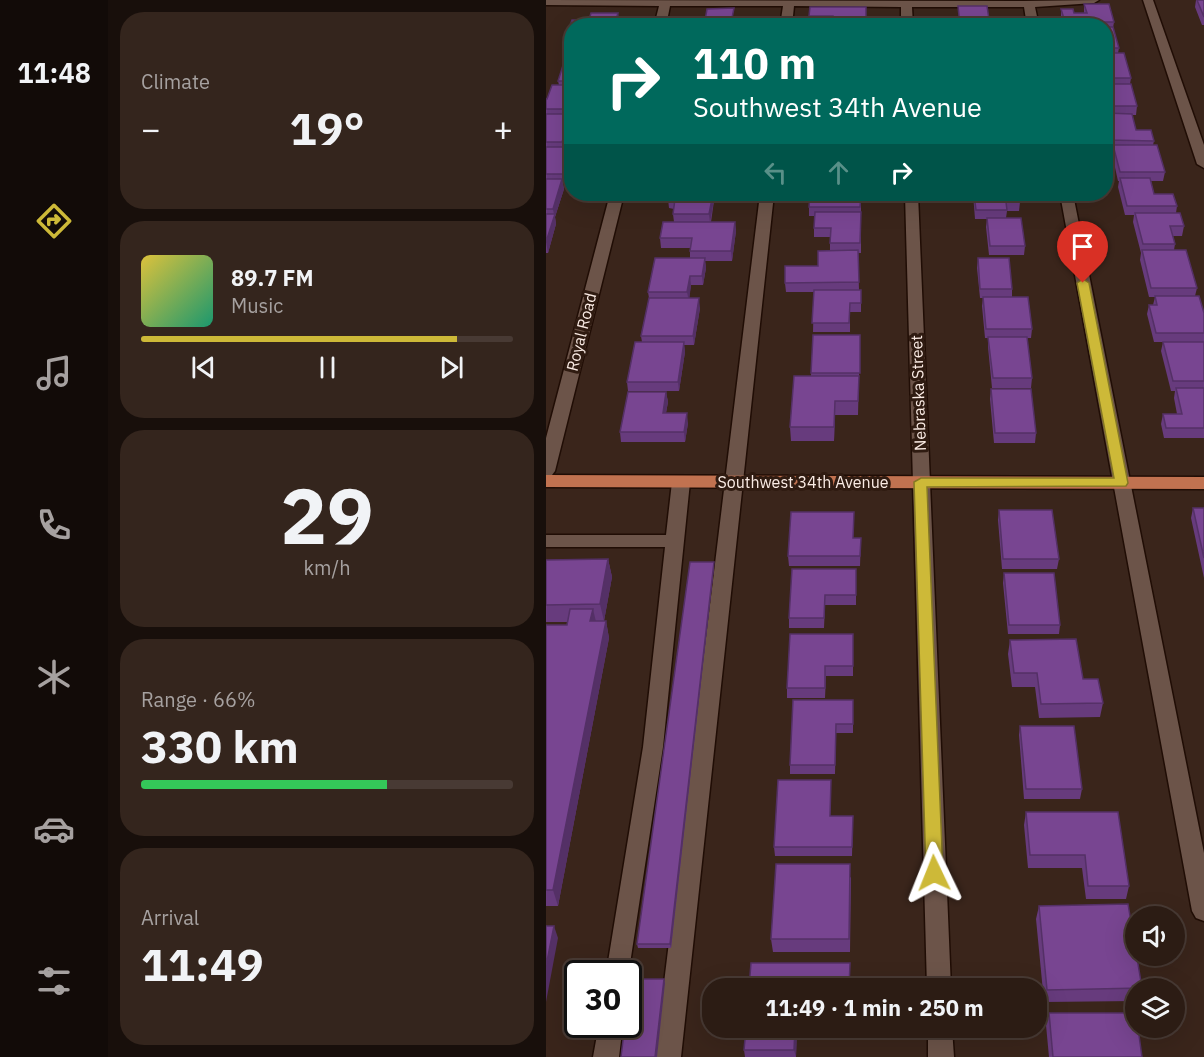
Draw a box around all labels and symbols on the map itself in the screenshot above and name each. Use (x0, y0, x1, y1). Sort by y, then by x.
pin (1057, 221, 1108, 283)
street label: Royal Road (562, 291, 600, 373)
street label: Nebraska Street (906, 335, 930, 451)
street label: Southwest 34th Avenue (717, 472, 889, 492)
position arrow (902, 841, 966, 905)
speed limit sign: 30 (564, 960, 642, 1038)

